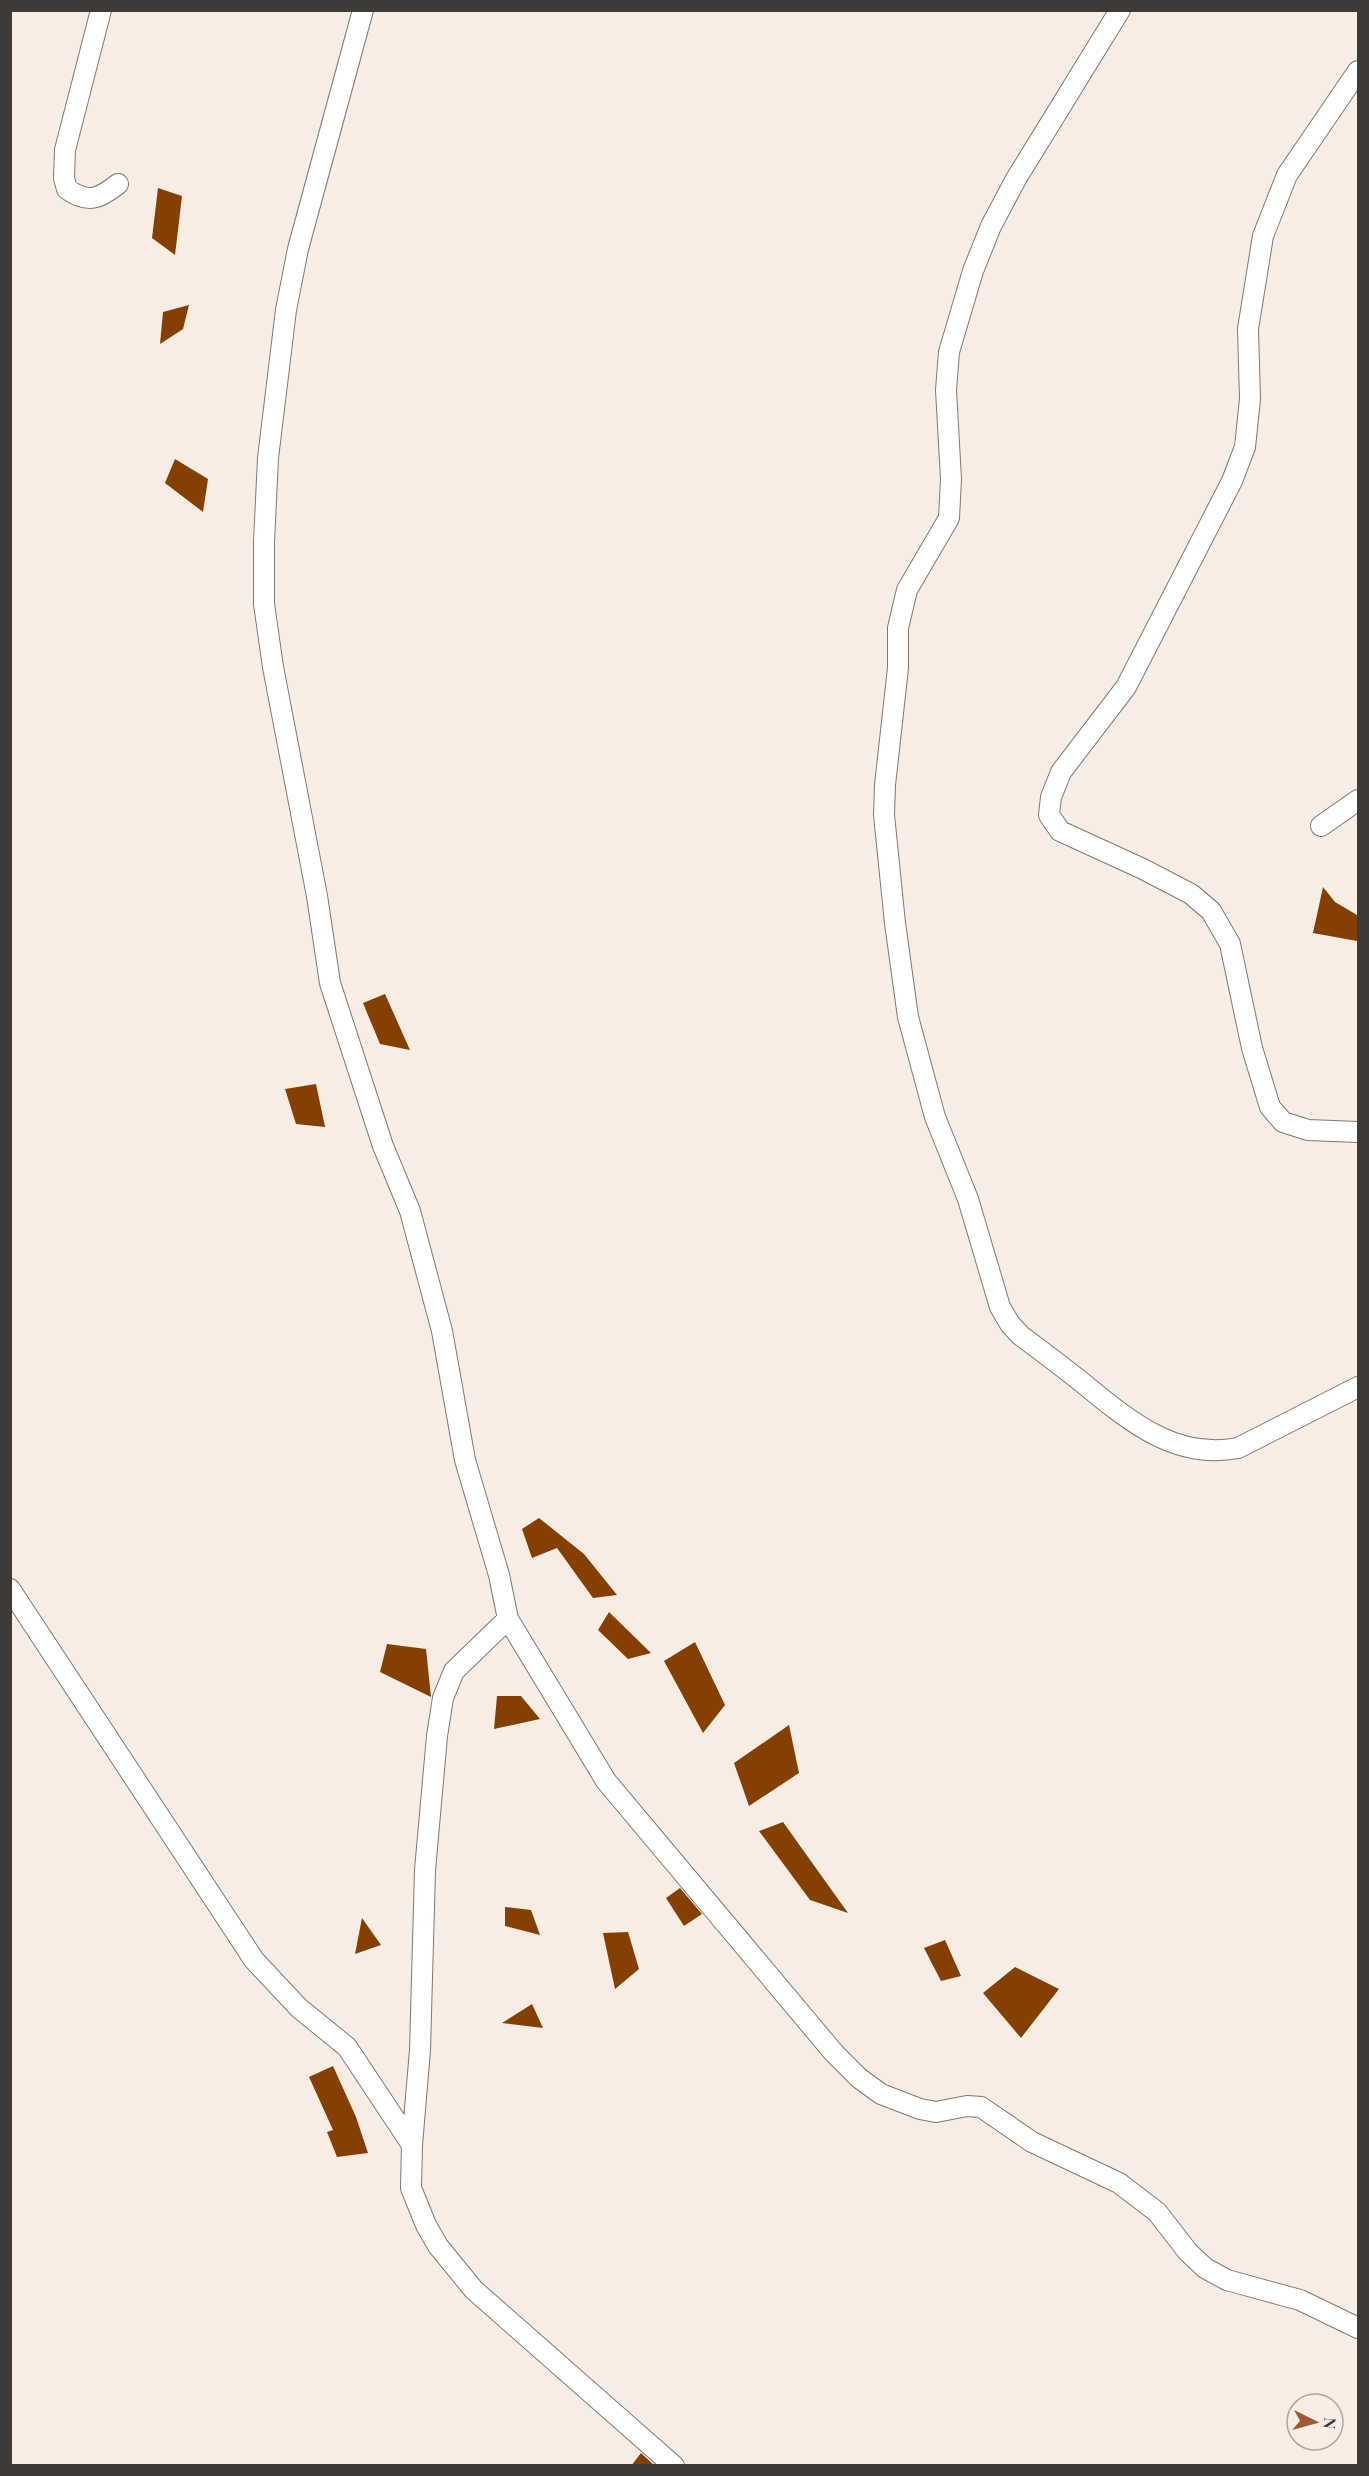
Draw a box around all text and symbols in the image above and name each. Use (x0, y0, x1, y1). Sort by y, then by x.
north arrow (1285, 2392, 1345, 2452)
text: N (1319, 2417, 1341, 2430)

